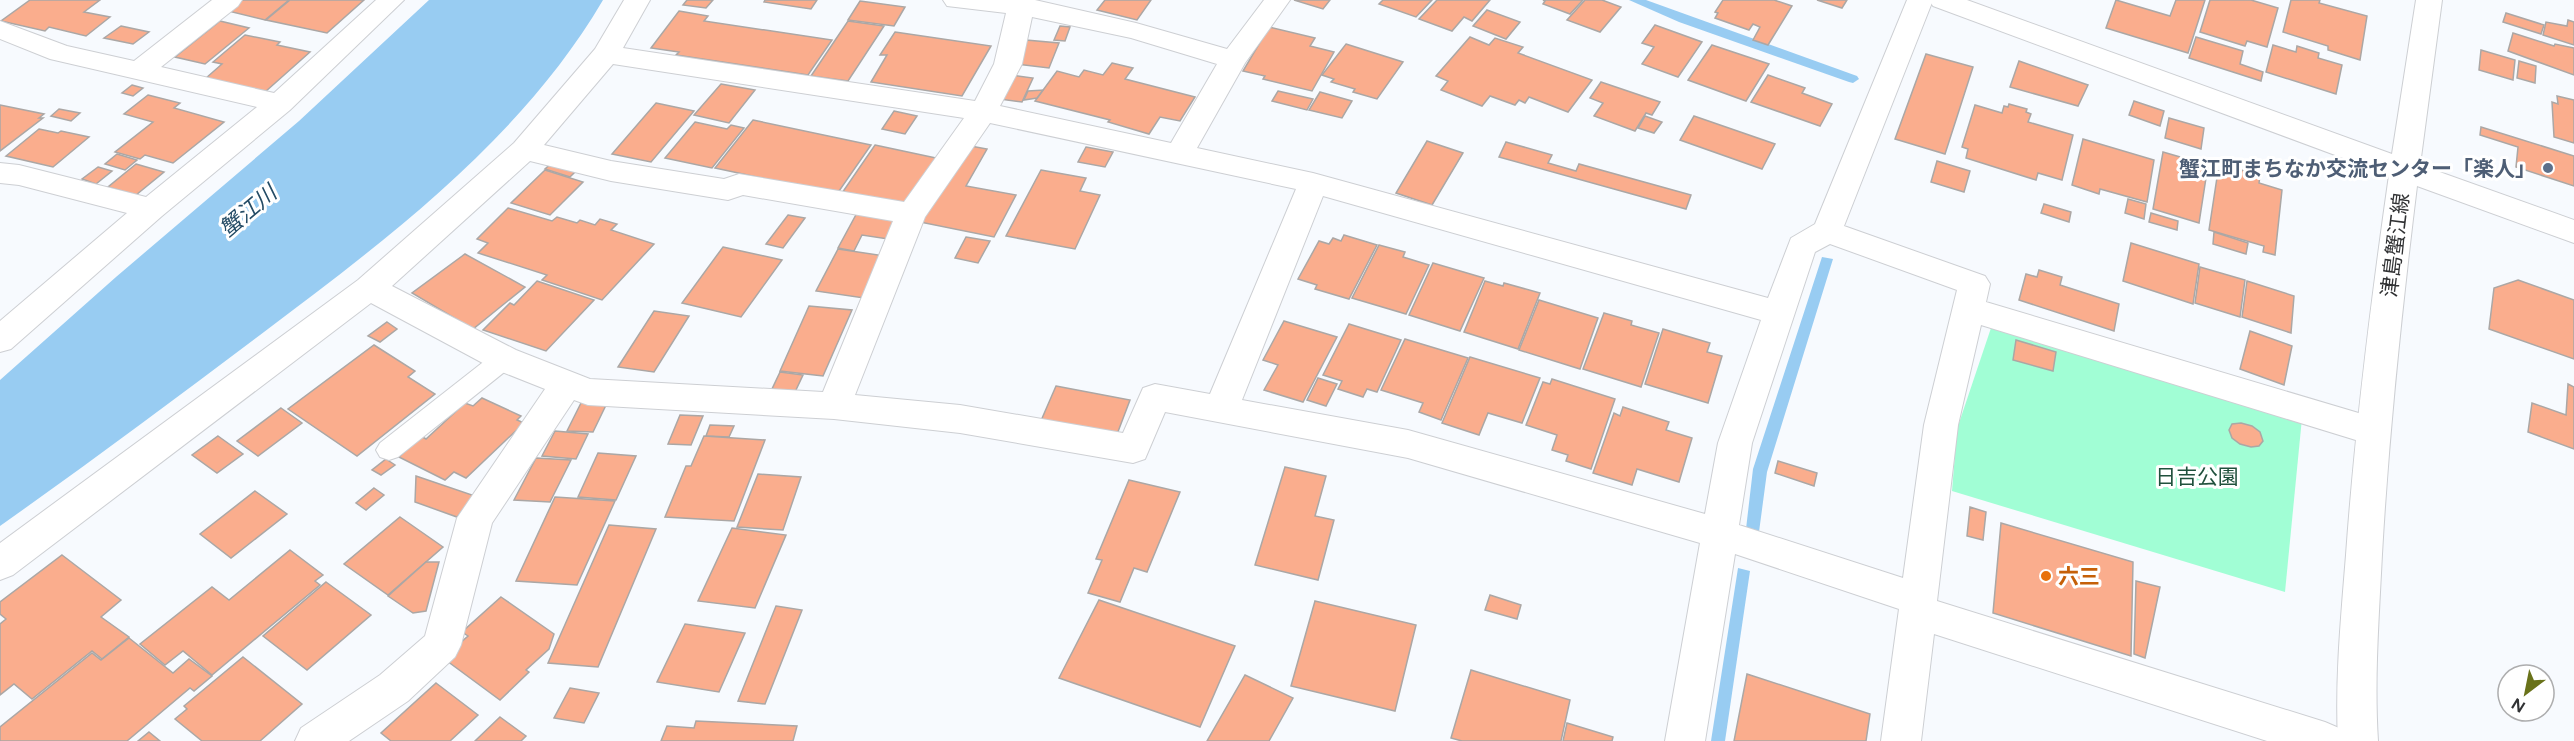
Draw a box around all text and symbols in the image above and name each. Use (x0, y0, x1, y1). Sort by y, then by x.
place label: 蟹江町まちなか交流センター「楽人」 (2179, 156, 2536, 181)
marker: 蟹江町まちなか交流センター「楽人」 (2541, 161, 2555, 175)
water label: 蟹江川 (214, 178, 283, 243)
street label: 津島蟹江線 (2376, 191, 2414, 299)
park label: 日吉公園 (2155, 464, 2239, 489)
place label: 六三 (2058, 564, 2100, 589)
marker: 六三 (2039, 569, 2053, 583)
north arrow (2496, 663, 2556, 723)
text: N (2508, 694, 2529, 717)

